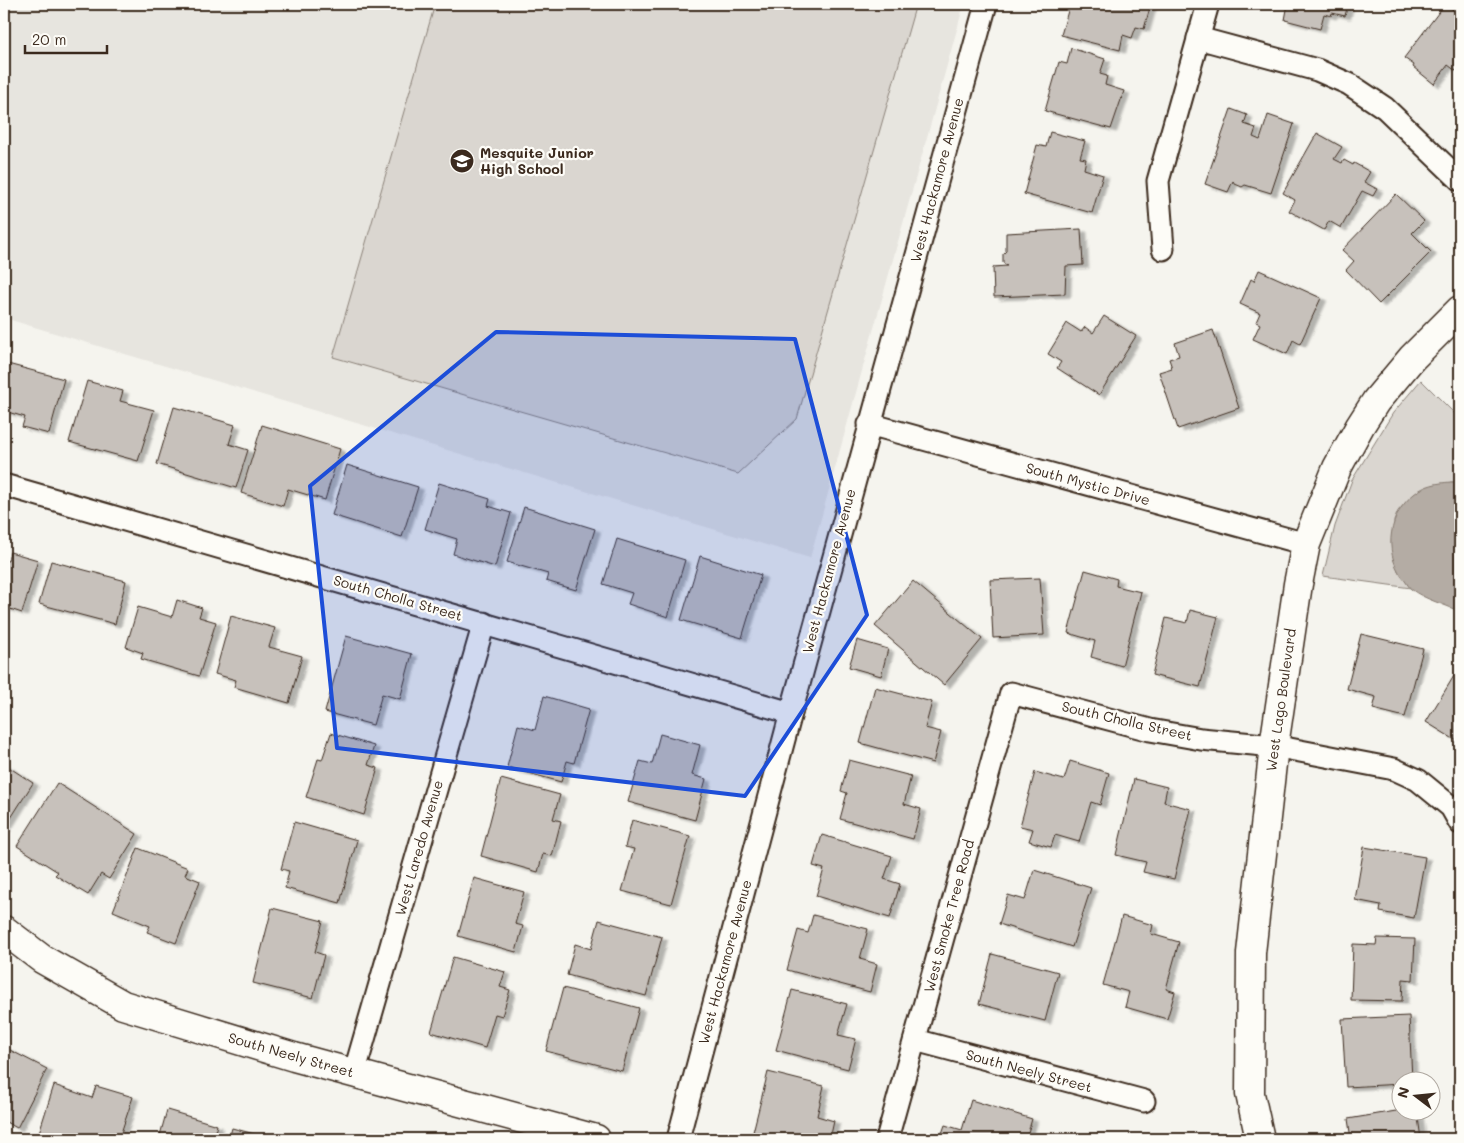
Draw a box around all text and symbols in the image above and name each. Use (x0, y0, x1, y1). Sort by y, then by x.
scale bar (25, 22, 108, 54)
text: 20 m (32, 29, 66, 49)
street label: West Hackamore Avenue (905, 96, 968, 264)
place label: Mesquite Junior High School (480, 143, 594, 178)
school or university icon: Mesquite Junior High School (449, 148, 475, 174)
street label: South Mystic Drive (1024, 458, 1152, 509)
street label: West Hackamore Avenue (797, 487, 860, 655)
street label: South Cholla Street (331, 570, 465, 625)
street label: West Lago Boulevard (1261, 627, 1300, 773)
street label: South Cholla Street (1060, 696, 1194, 745)
street label: West Laredo Avenue (390, 778, 447, 918)
street label: West Smoke Tree Road (919, 837, 978, 995)
street label: West Hackamore Avenue (693, 878, 756, 1046)
street label: South Neely Street (226, 1027, 356, 1082)
street label: South Neely Street (964, 1045, 1094, 1097)
north arrow (1392, 1070, 1442, 1120)
text: N (1392, 1085, 1414, 1100)

